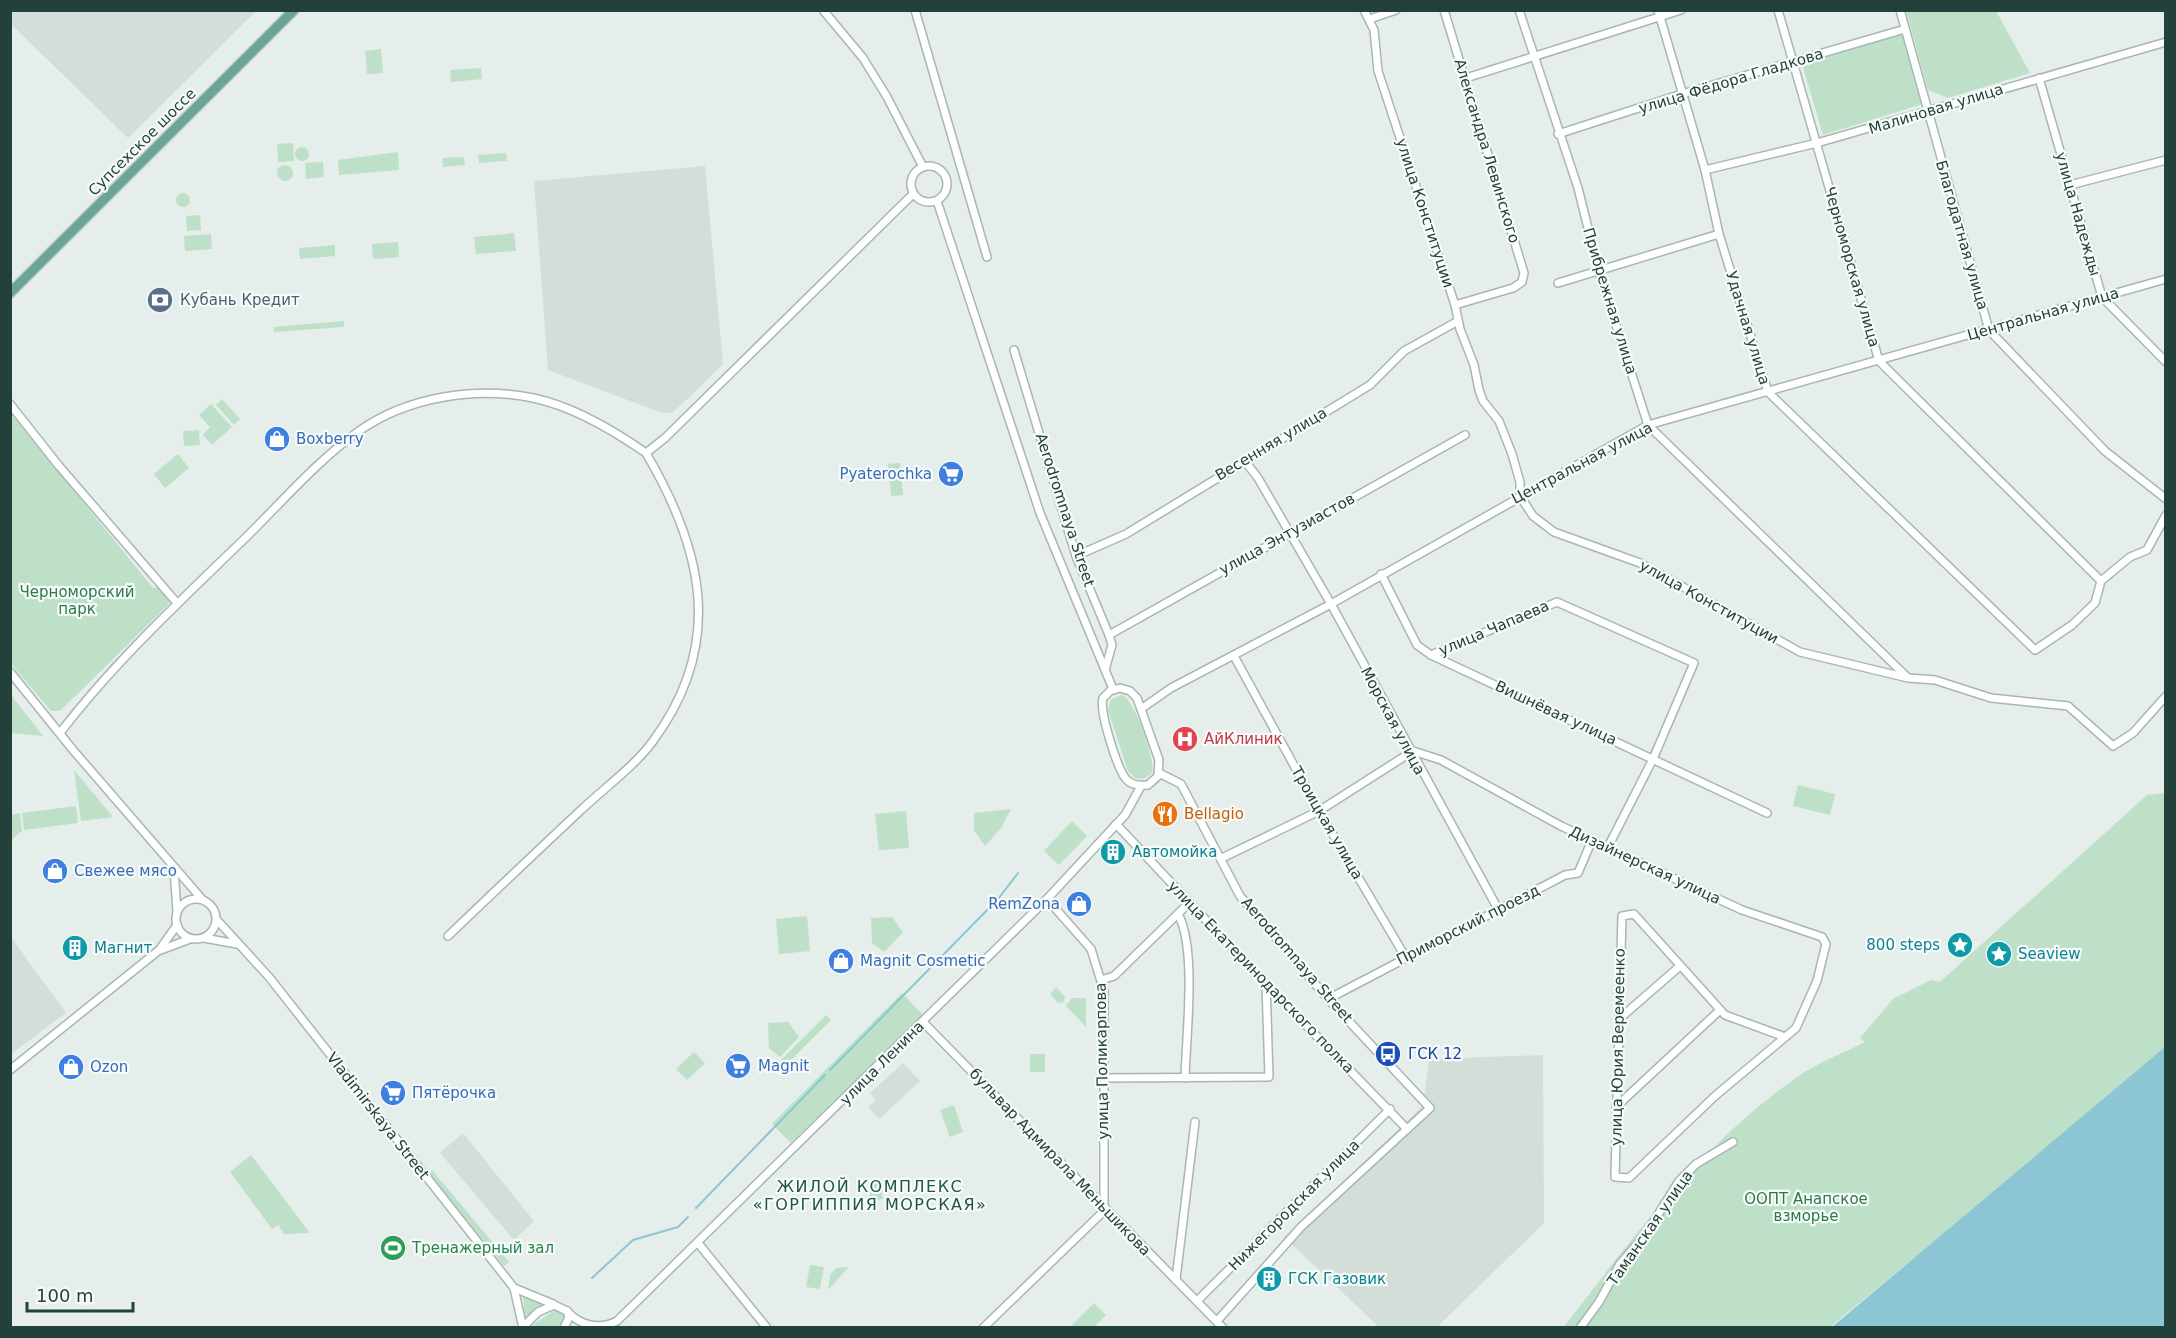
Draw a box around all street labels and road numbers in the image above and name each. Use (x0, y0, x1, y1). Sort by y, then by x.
street label: улица Фёдора Гладкова (1637, 44, 1825, 118)
street label: Александра Левинского (1450, 57, 1524, 245)
street label: Малиновая улица (1866, 80, 2006, 138)
street label: Супсехское шоссе (85, 85, 199, 199)
street label: улица Конституции (1392, 136, 1458, 290)
street label: улица Надежды (2052, 150, 2104, 278)
street label: Благодатная улица (1932, 158, 1992, 312)
street label: Черноморская улица (1820, 185, 1884, 349)
street label: Прибрежная улица (1579, 225, 1641, 377)
street label: Удачная улица (1722, 269, 1774, 387)
street label: Центральная улица (1965, 284, 2121, 344)
street label: Весенняя улица (1212, 404, 1330, 484)
street label: Центральная улица (1508, 418, 1656, 508)
street label: Aerodromnaya Street (1032, 431, 1098, 589)
street label: улица Энтузиастов (1216, 489, 1358, 579)
street label: улица Конституции (1636, 556, 1782, 648)
street label: улица Чапаева (1436, 597, 1552, 659)
street label: Морская улица (1357, 664, 1429, 778)
street label: Вишнёвая улица (1492, 677, 1620, 749)
street label: Троицкая улица (1287, 762, 1367, 883)
street label: Дизайнерская улица (1566, 822, 1724, 908)
street label: улица Екатеринодарского полка (1164, 877, 1358, 1077)
street label: Приморский проезд (1393, 881, 1543, 969)
street label: Aerodromnaya Street (1238, 894, 1357, 1027)
street label: улица Юрия Веремеенко (1607, 948, 1629, 1146)
street label: улица Поликарпова (1092, 982, 1112, 1140)
street label: улица Ленина (836, 1017, 928, 1109)
street label: Vladimirskaya Street (323, 1049, 433, 1183)
street label: бульвар Адмирала Меньшикова (966, 1065, 1154, 1259)
street label: Нижегородская улица (1225, 1136, 1363, 1274)
street label: Таманская улица (1603, 1167, 1697, 1290)

